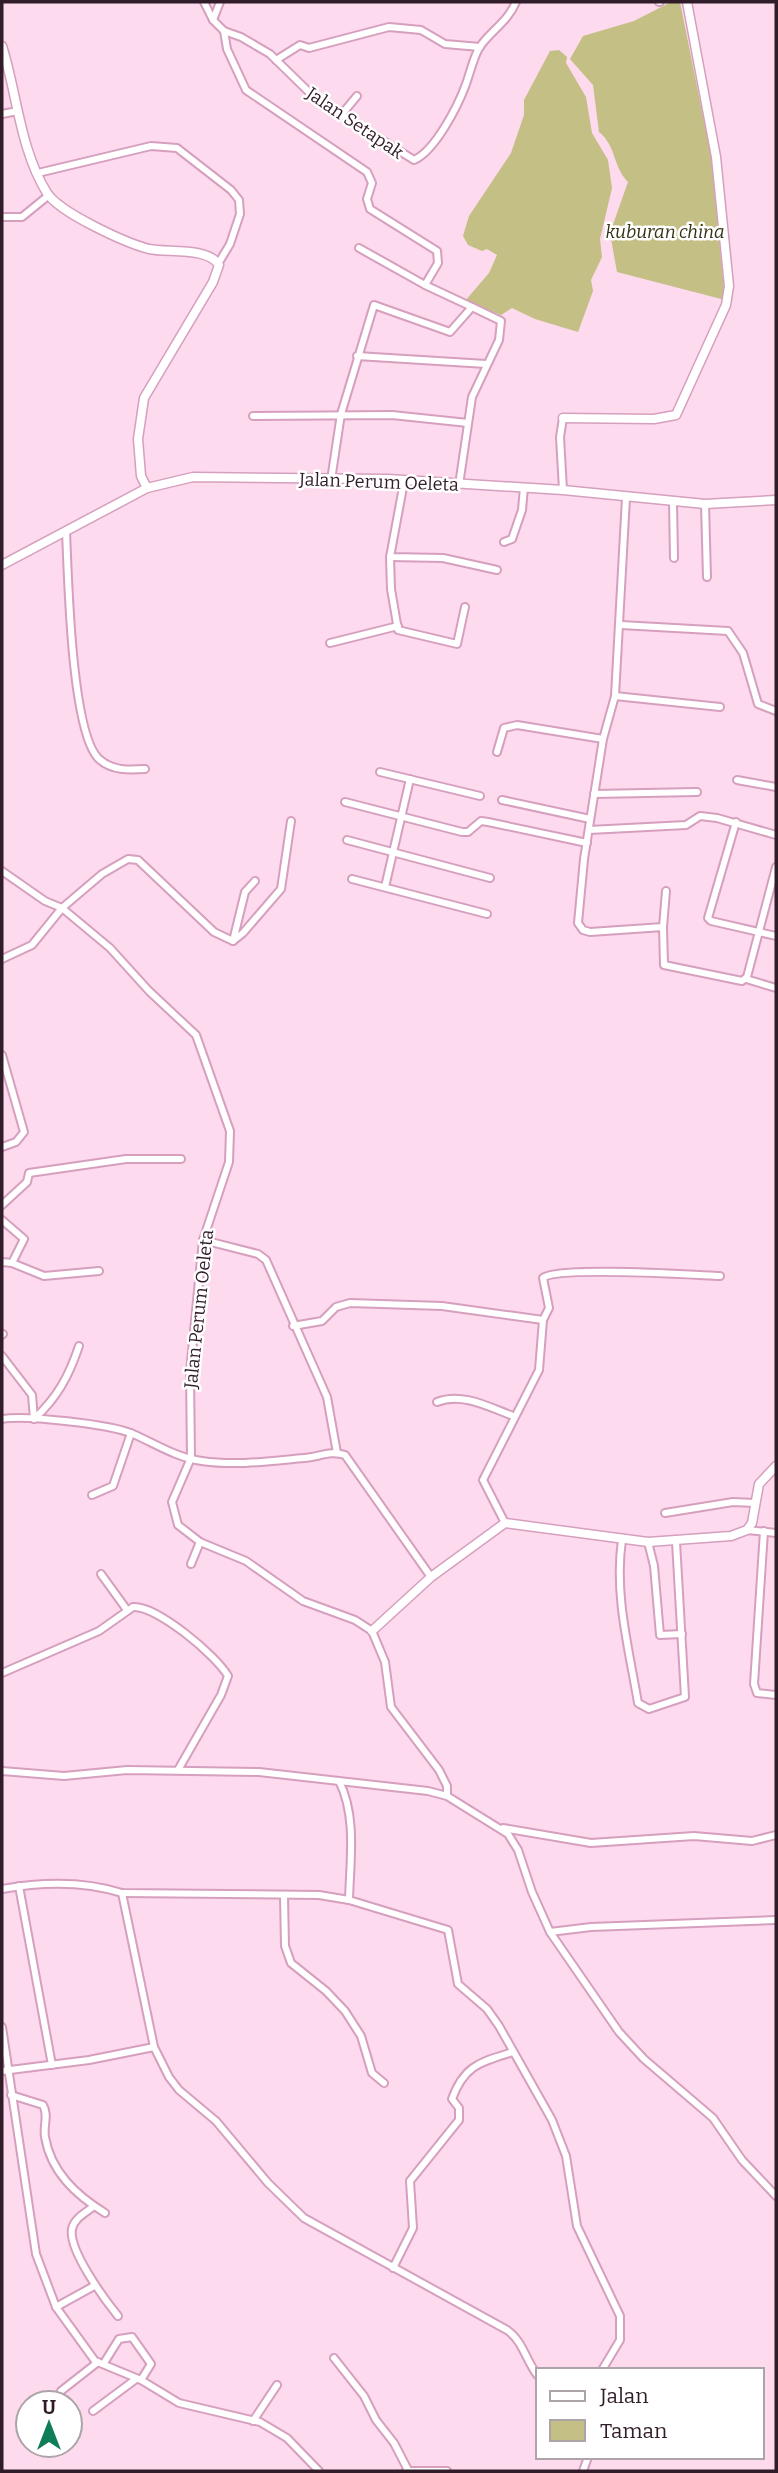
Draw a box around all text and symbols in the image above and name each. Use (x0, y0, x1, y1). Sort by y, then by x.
street label: Jalan Setapak (301, 82, 408, 164)
park label: kuburan china (606, 221, 724, 243)
street label: Jalan Perum Oeleta (298, 468, 459, 496)
street label: Jalan Perum Oeleta (180, 1228, 218, 1391)
legend (536, 2368, 764, 2459)
text: Jalan (599, 2383, 649, 2409)
north arrow (14, 2389, 84, 2459)
text: U (42, 2396, 56, 2419)
text: Taman (600, 2418, 667, 2444)

